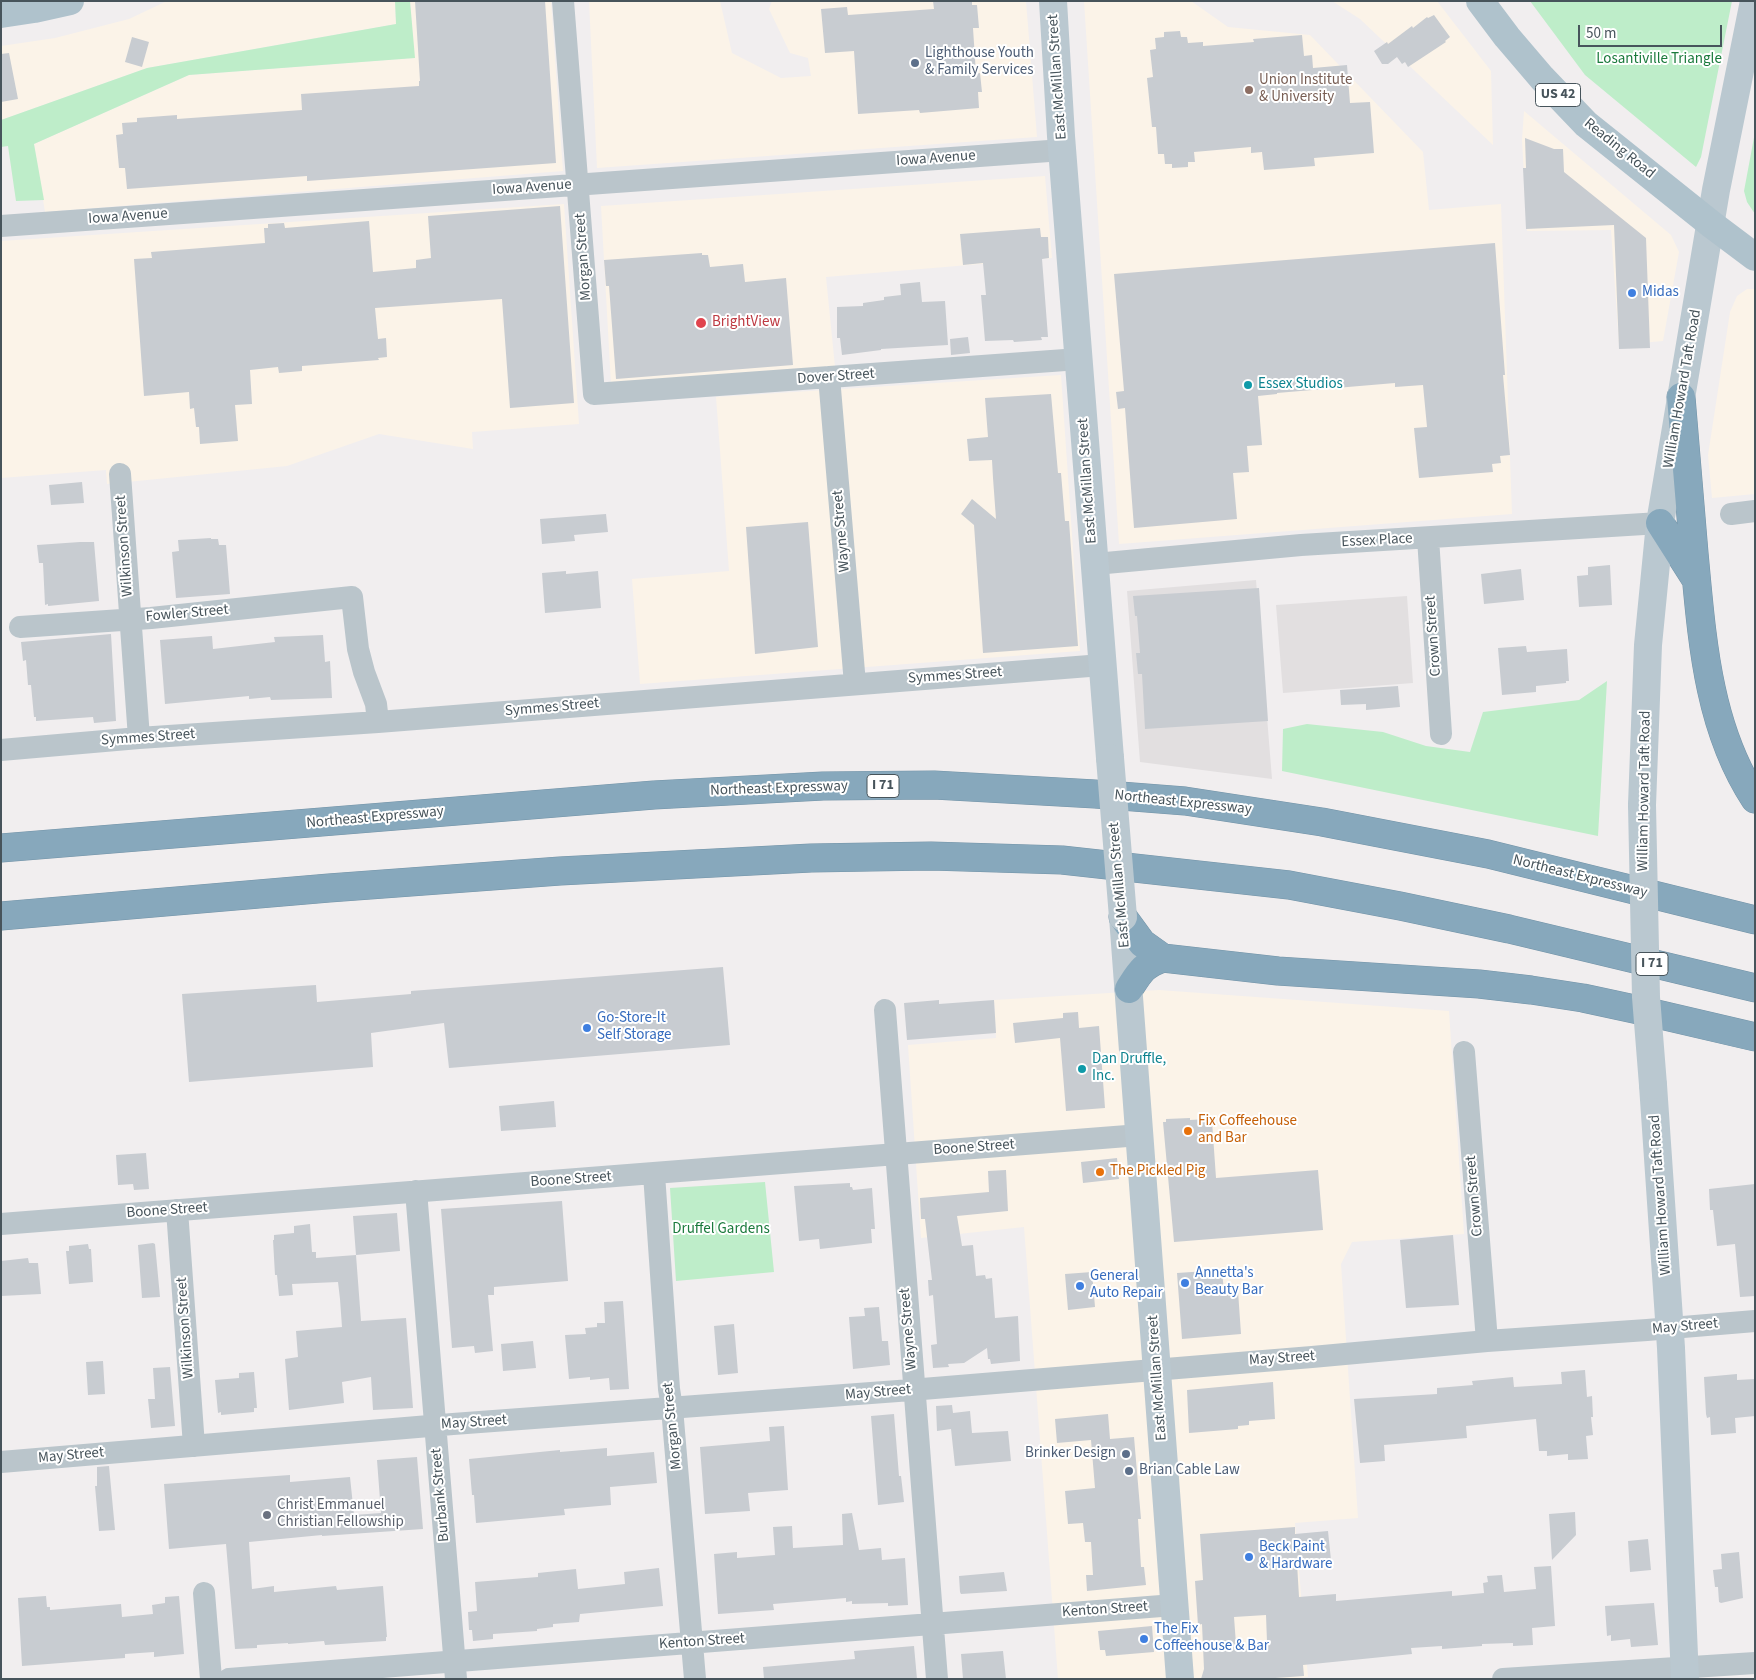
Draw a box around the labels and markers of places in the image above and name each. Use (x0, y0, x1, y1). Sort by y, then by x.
place label: Lighthouse Youth & Family Services (925, 45, 1034, 80)
marker: Lighthouse Youth & Family Services (909, 57, 921, 69)
place label: Union Institute & University (1259, 72, 1352, 107)
marker: Union Institute & University (1243, 84, 1255, 96)
place label: Midas (1642, 284, 1679, 302)
marker: Midas (1626, 287, 1638, 299)
place label: BrightView (712, 314, 780, 332)
marker: BrightView (694, 316, 708, 330)
place label: Essex Studios (1258, 376, 1343, 394)
marker: Essex Studios (1242, 379, 1254, 391)
place label: Go-Store-It Self Storage (597, 1010, 672, 1045)
marker: Go-Store-It Self Storage (581, 1022, 593, 1034)
place label: Dan Druffle, Inc. (1092, 1051, 1166, 1086)
marker: Dan Druffle, Inc. (1076, 1063, 1088, 1075)
place label: Fix Coffeehouse and Bar (1198, 1113, 1297, 1148)
marker: Fix Coffeehouse and Bar (1182, 1125, 1194, 1137)
place label: The Pickled Pig (1110, 1163, 1205, 1181)
marker: The Pickled Pig (1094, 1166, 1106, 1178)
place label: Annetta's Beauty Bar (1195, 1265, 1263, 1300)
place label: General Auto Repair (1090, 1268, 1163, 1303)
marker: Annetta's Beauty Bar (1179, 1277, 1191, 1289)
marker: General Auto Repair (1074, 1280, 1086, 1292)
place label: Brinker Design (1025, 1445, 1116, 1463)
marker: Brinker Design (1120, 1448, 1132, 1460)
place label: Brian Cable Law (1139, 1462, 1240, 1480)
marker: Brian Cable Law (1123, 1465, 1135, 1477)
place label: Christ Emmanuel Christian Fellowship (277, 1497, 404, 1532)
marker: Christ Emmanuel Christian Fellowship (261, 1509, 273, 1521)
place label: Beck Paint & Hardware (1259, 1539, 1333, 1574)
marker: Beck Paint & Hardware (1243, 1551, 1255, 1563)
place label: The Fix Coffeehouse & Bar (1154, 1621, 1269, 1656)
marker: The Fix Coffeehouse & Bar (1138, 1633, 1150, 1645)

